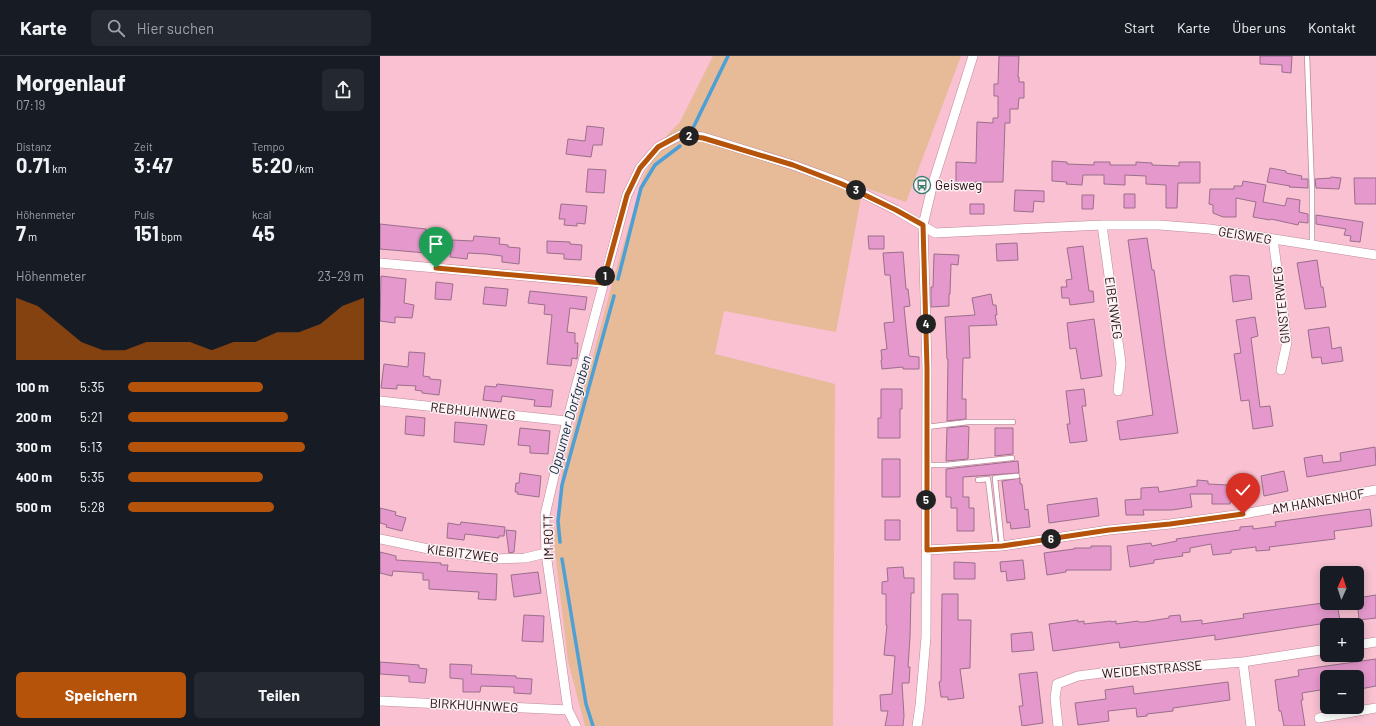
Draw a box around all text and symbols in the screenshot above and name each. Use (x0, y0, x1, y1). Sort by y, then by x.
search box (91, 10, 371, 46)
text: Karte (20, 16, 67, 39)
icon: search (105, 17, 127, 39)
text: Hier suchen (137, 19, 214, 37)
text: Start (1124, 19, 1155, 36)
text: Karte (1177, 19, 1210, 36)
text: Über uns (1232, 19, 1286, 36)
text: Kontakt (1308, 19, 1356, 36)
text: Morgenlauf (16, 69, 126, 95)
button: share (322, 69, 364, 111)
text: 07:19 (16, 97, 45, 113)
pin: 2 (679, 126, 699, 146)
text: 2 (686, 129, 692, 142)
text: Distanz (16, 140, 51, 153)
text: Zeit (134, 140, 153, 153)
text: Tempo (252, 140, 284, 153)
text: 0.71 (16, 153, 50, 177)
text: 3:47 (134, 153, 173, 177)
text: 5:20 (252, 153, 293, 177)
text: km (50, 162, 67, 175)
text: /km (293, 162, 314, 175)
bus stop icon: Geisweg (912, 175, 932, 195)
place label: Geisweg (935, 177, 982, 193)
pin: 3 (846, 180, 866, 200)
text: 3 (853, 183, 859, 196)
text: Höhenmeter (16, 208, 75, 221)
text: Puls (134, 208, 154, 221)
text: kcal (252, 208, 271, 221)
text: 7 (16, 221, 26, 245)
text: 151 (134, 221, 159, 245)
text: 45 (252, 221, 275, 245)
street label: GEISWEG (1217, 223, 1273, 247)
pin (419, 227, 453, 268)
text: m (26, 230, 37, 243)
text: bpm (159, 230, 182, 243)
icon: arrive (425, 233, 447, 255)
pin: 1 (595, 266, 615, 286)
street label: GINSTERWEG (1269, 266, 1293, 344)
text: Höhenmeter (16, 268, 86, 284)
text: 23–29 m (317, 268, 364, 284)
text: 1 (603, 269, 607, 282)
street label: EIBENWEG (1102, 276, 1126, 340)
pin: 4 (916, 314, 936, 334)
text: 4 (923, 317, 929, 330)
water label: Oppumer Dorfgraben (544, 353, 595, 476)
text: 100 m (16, 379, 49, 395)
text: 5:35 (80, 379, 104, 395)
street label: REBHUHNWEG (430, 399, 516, 423)
text: 200 m (16, 409, 52, 425)
text: 5:21 (80, 409, 102, 425)
text: 300 m (16, 439, 51, 455)
text: 5:13 (80, 439, 102, 455)
text: 400 m (16, 469, 52, 485)
text: 5:35 (80, 469, 104, 485)
pin (1226, 473, 1260, 514)
icon: check (1232, 479, 1254, 501)
street label: AM HANNENHOF (1270, 485, 1366, 517)
pin: 5 (916, 490, 936, 510)
text: 5 (923, 493, 929, 506)
text: 500 m (16, 499, 51, 515)
text: 5:28 (80, 499, 105, 515)
street label: IM ROTT (540, 514, 556, 560)
pin: 6 (1041, 529, 1061, 549)
text: 6 (1048, 532, 1054, 545)
street label: KIEBITZWEG (426, 541, 500, 565)
north arrow (1320, 566, 1364, 610)
map controls (1320, 566, 1364, 714)
button: + (1320, 618, 1364, 662)
street label: WEIDENSTRASSE (1101, 657, 1203, 681)
button: − (1320, 670, 1364, 714)
button: Speichern (16, 672, 186, 718)
button: Teilen (194, 672, 364, 718)
street label: BIRKHUHNWEG (429, 695, 519, 715)

